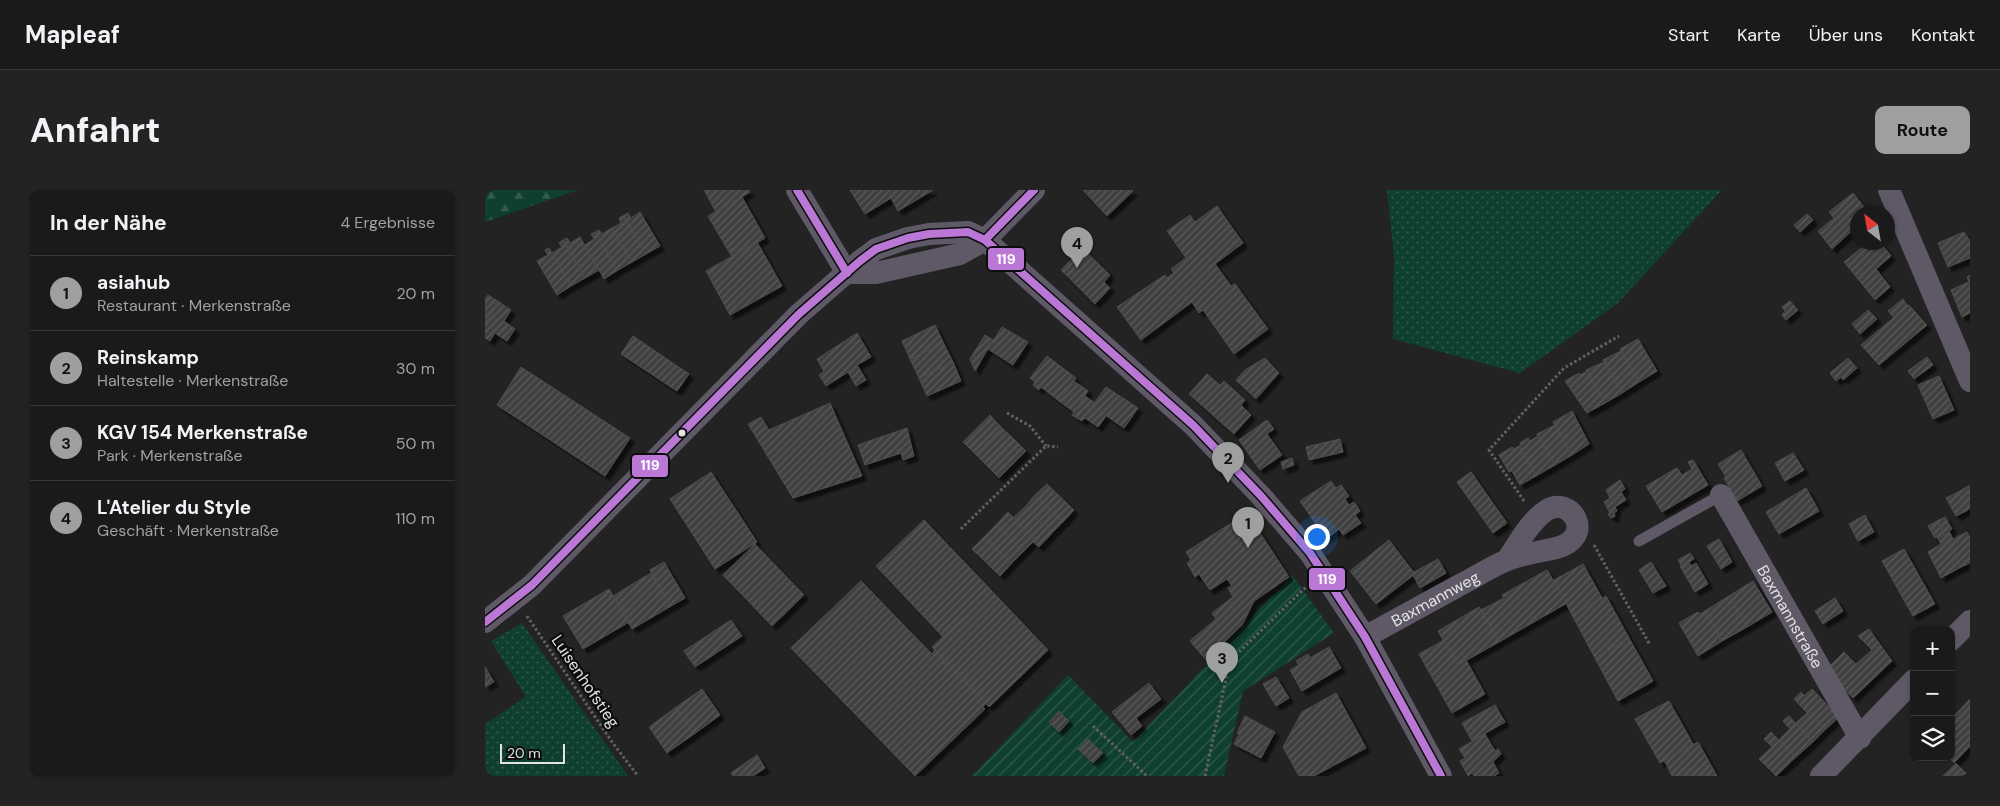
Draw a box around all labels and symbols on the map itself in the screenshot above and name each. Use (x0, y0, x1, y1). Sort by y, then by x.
north arrow (1850, 205, 1895, 250)
pin: 4 (1061, 227, 1093, 268)
line badge: 119 (987, 247, 1025, 271)
text: 119 (996, 250, 1016, 268)
unlabelled marker (677, 428, 687, 438)
pin: 2 (1212, 442, 1244, 483)
line badge: 119 (631, 454, 669, 478)
text: 119 (640, 456, 660, 474)
pin: 1 (1232, 507, 1264, 548)
your location (1304, 524, 1330, 550)
street label: Baxmannstraße (1752, 561, 1828, 672)
street label: Baxmannweg (1388, 566, 1483, 632)
line badge: 119 (1308, 567, 1346, 591)
text: 119 (1317, 570, 1337, 588)
street label: Luisenhofstieg (547, 631, 624, 732)
pin: 3 (1206, 642, 1238, 683)
scale bar (500, 741, 565, 764)

